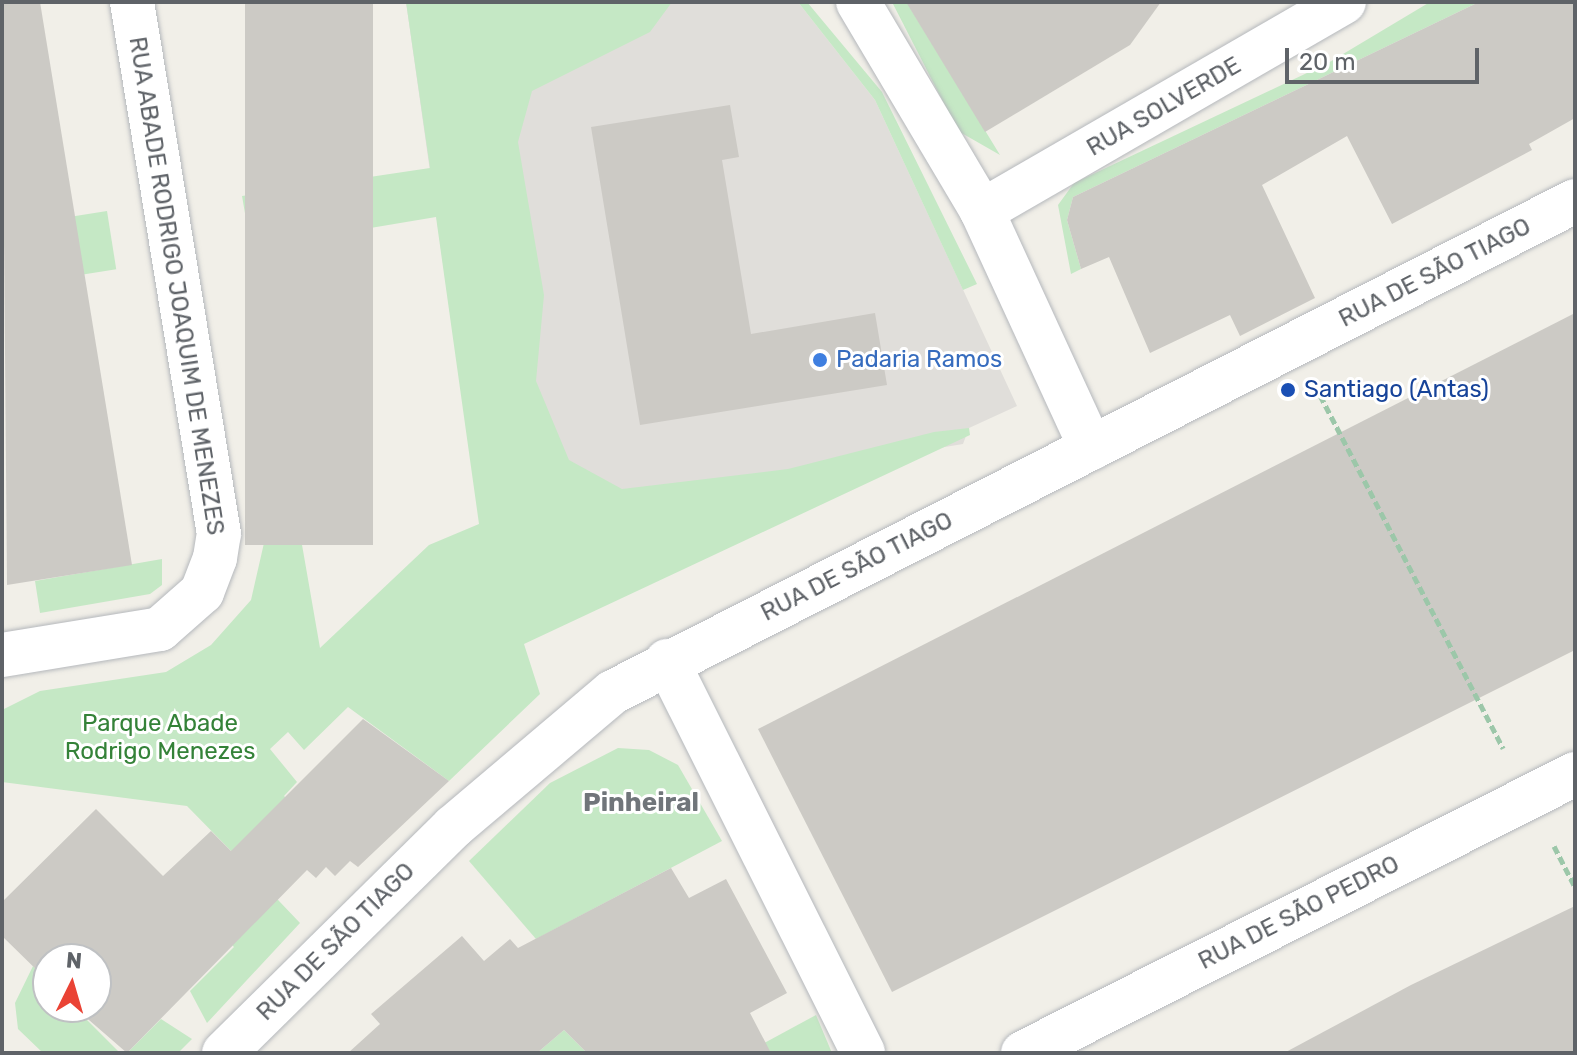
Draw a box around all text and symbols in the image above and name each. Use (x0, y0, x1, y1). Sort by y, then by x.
scale bar (1289, 32, 1483, 82)
street label: RUA ABADE RODRIGO JOAQUIM DE MENEZES (122, 34, 230, 538)
text: 20 m (1299, 48, 1356, 76)
street label: RUA SOLVERDE (1082, 51, 1246, 163)
street label: RUA DE SÃO TIAGO (1334, 212, 1536, 334)
place label: Padaria Ramos (836, 346, 1002, 374)
marker: Padaria Ramos (811, 351, 829, 369)
place label: Santiago (Antas) (1304, 376, 1489, 404)
marker: Santiago (Antas) (1279, 381, 1297, 399)
street label: RUA DE SÃO TIAGO (756, 506, 958, 628)
park label: Parque Abade Rodrigo Menezes (65, 710, 255, 766)
district label: Pinheiral (583, 787, 699, 819)
street label: RUA DE SÃO PEDRO (1193, 850, 1405, 976)
street label: RUA DE SÃO TIAGO (251, 857, 421, 1027)
north arrow (32, 943, 112, 1023)
text: N (65, 946, 83, 975)

